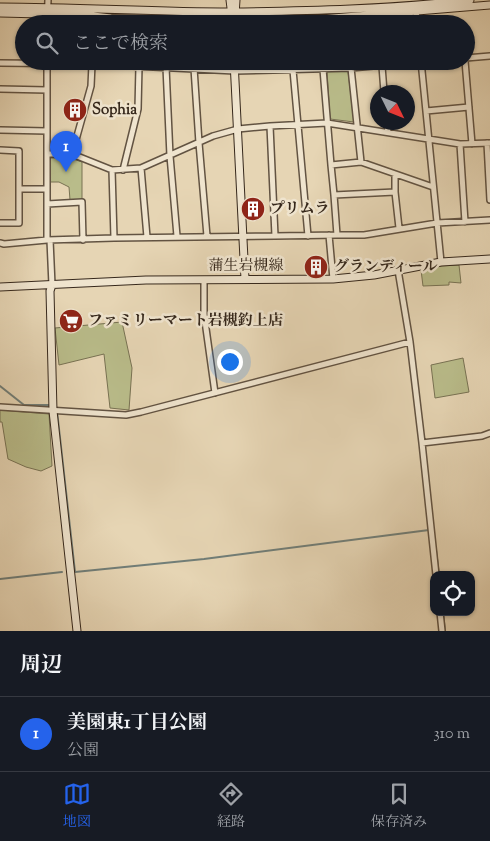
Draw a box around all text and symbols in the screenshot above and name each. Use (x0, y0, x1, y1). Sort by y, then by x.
search box (15, 15, 475, 70)
icon: search (33, 29, 61, 57)
text: ここで検索 (73, 31, 168, 58)
north arrow (370, 85, 415, 130)
building icon: Sophia (62, 97, 88, 123)
place label: Sophia (92, 100, 137, 121)
pin: 1 (50, 131, 82, 172)
building icon: プリムラ (240, 196, 266, 222)
place label: プリムラ (270, 199, 329, 220)
building icon: グランディール (303, 254, 329, 280)
street label: 蒲生岩槻線 (208, 256, 284, 277)
place label: グランディール (334, 257, 438, 278)
supermarket icon: ファミリーマート岩槻釣上店 (58, 308, 84, 334)
place label: ファミリーマート岩槻釣上店 (88, 311, 283, 332)
your location (217, 349, 243, 375)
map controls (430, 571, 475, 616)
button: locate (430, 571, 475, 616)
text: 周辺 (20, 651, 62, 681)
text: 美園東1丁目公園 (67, 710, 206, 737)
text: 1 (33, 723, 39, 746)
text: 310 m (433, 723, 470, 746)
text: 公園 (67, 740, 99, 763)
tab: 地図 (63, 780, 91, 833)
tab: 経路 (217, 780, 245, 833)
tab: 保存済み (371, 780, 427, 833)

